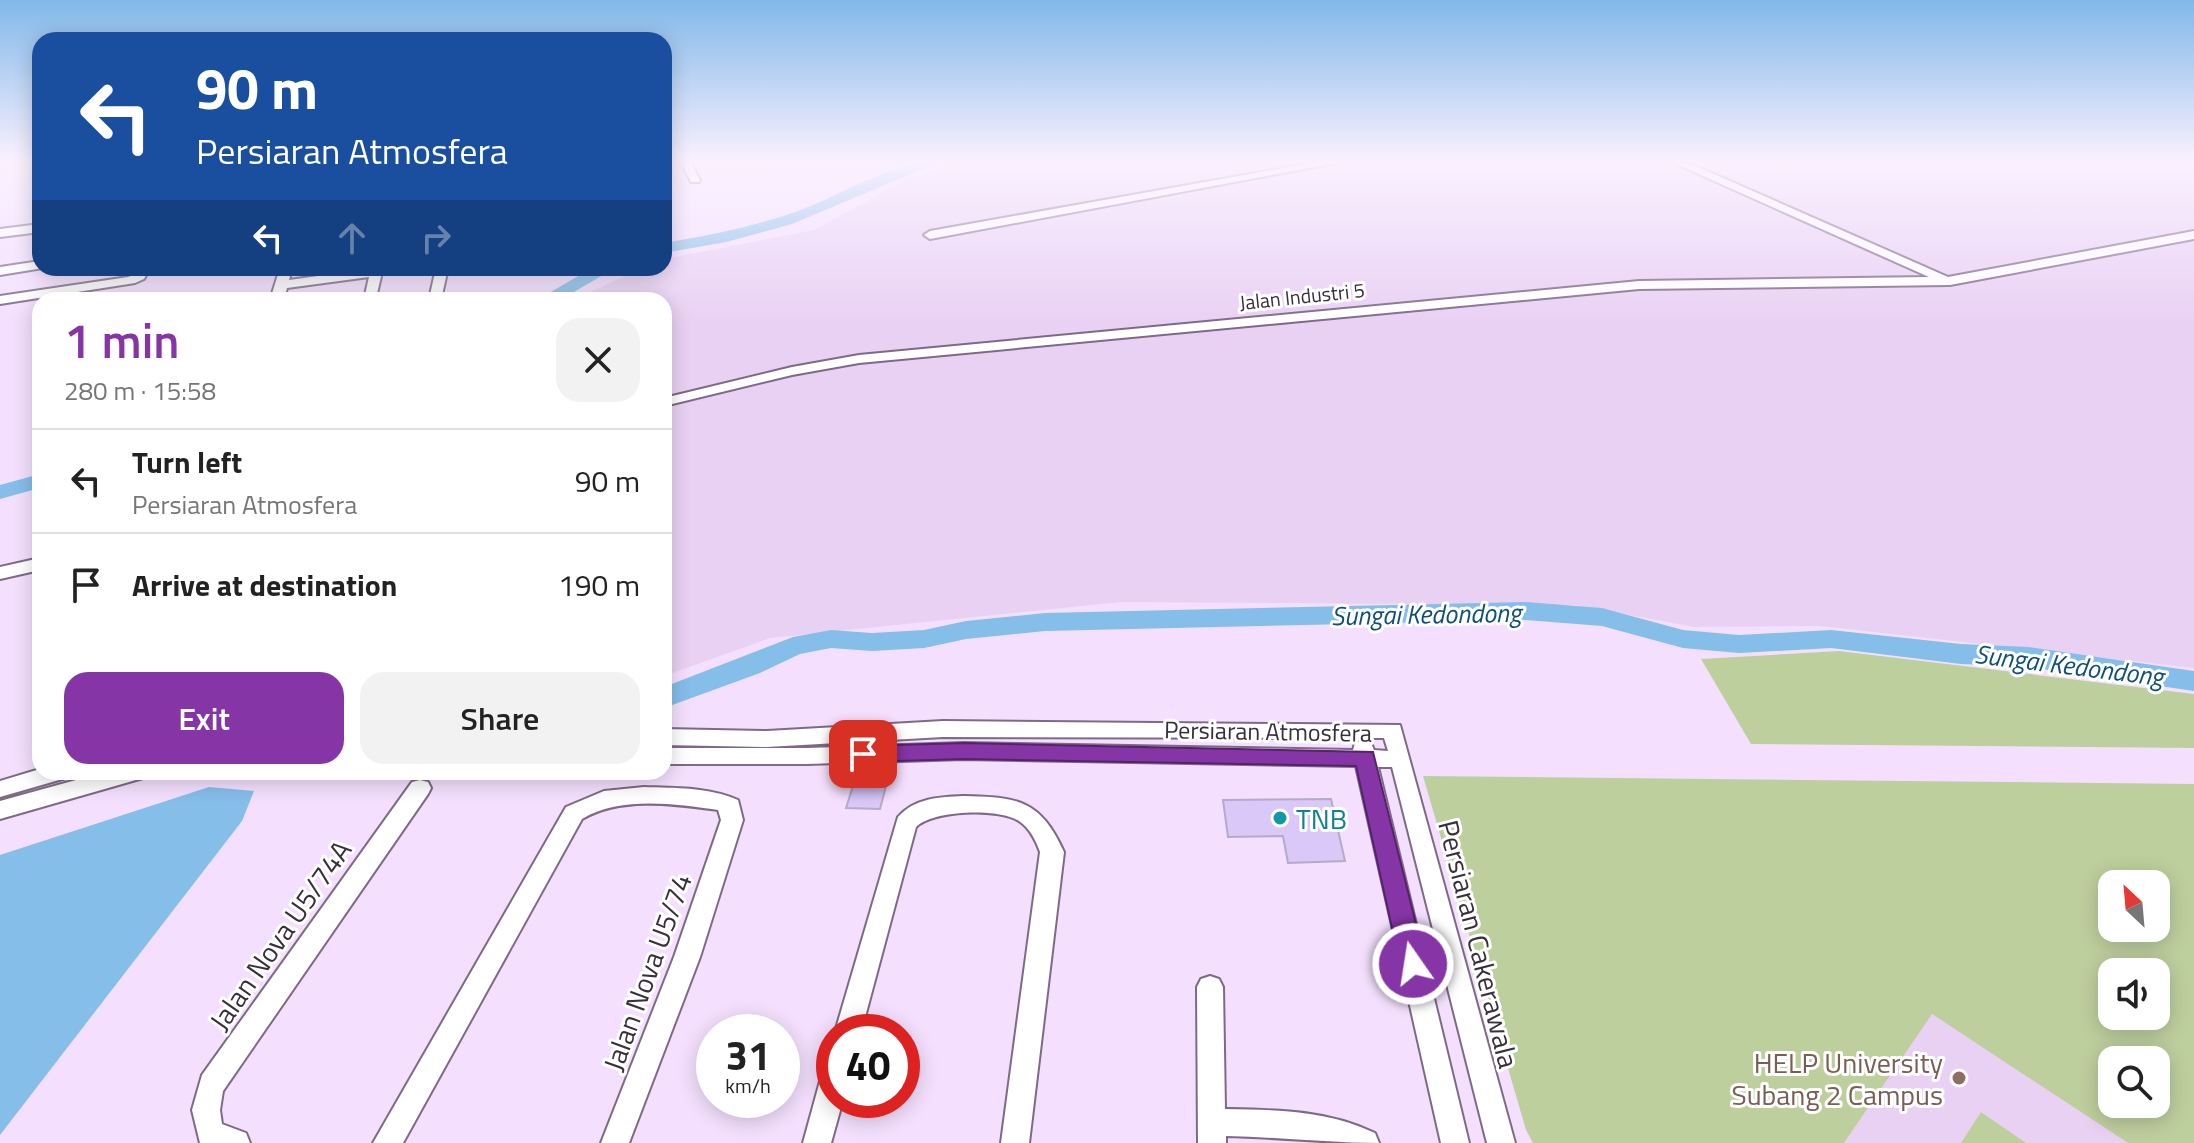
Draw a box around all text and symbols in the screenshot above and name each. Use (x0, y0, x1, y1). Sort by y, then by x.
text: 90 m (196, 46, 318, 131)
icon: left (64, 64, 168, 168)
text: Persiaran Atmosfera (196, 123, 508, 178)
icon: left (246, 216, 290, 260)
icon: ahead (330, 216, 374, 260)
icon: right (414, 216, 458, 260)
street label: Jalan Industri 5 (1238, 274, 1366, 318)
text: 1 min (64, 304, 179, 377)
button: close (556, 318, 640, 402)
text: 280 m · 15:58 (64, 371, 216, 410)
text: Turn left (132, 439, 242, 485)
text: 90 m (575, 458, 640, 504)
icon: left (64, 459, 108, 503)
text: Persiaran Atmosfera (132, 485, 357, 524)
text: Arrive at destination (132, 562, 397, 608)
text: 190 m (558, 562, 640, 608)
icon: arrive (64, 563, 108, 607)
water label: Sungai Kedondong (1331, 593, 1524, 635)
water label: Sungai Kedondong (1972, 634, 2168, 696)
button: Exit (64, 672, 344, 764)
button: Share (360, 672, 640, 764)
street label: Persiaran Atmosfera (1164, 711, 1372, 751)
pin (829, 720, 897, 788)
icon: arrive (841, 732, 885, 776)
place label: TNB (1296, 797, 1347, 840)
marker: TNB (1271, 809, 1289, 827)
street label: Persiaran Cakerawala (1427, 815, 1531, 1073)
street label: Jalan Nova U5/74A (198, 831, 362, 1039)
street label: Jalan Nova U5/74 (591, 867, 703, 1077)
north arrow (2098, 870, 2170, 942)
map controls (2098, 870, 2170, 1118)
position arrow (1371, 922, 1455, 1006)
button: sound (2098, 958, 2170, 1030)
speed limit sign: 40 (816, 1014, 920, 1118)
text: 31 (726, 1025, 770, 1086)
place label: HELP University Subang 2 Campus (1731, 1041, 1943, 1116)
button: search (2098, 1046, 2170, 1118)
marker: HELP University Subang 2 Campus (1950, 1069, 1968, 1087)
text: km/h (725, 1070, 771, 1101)

